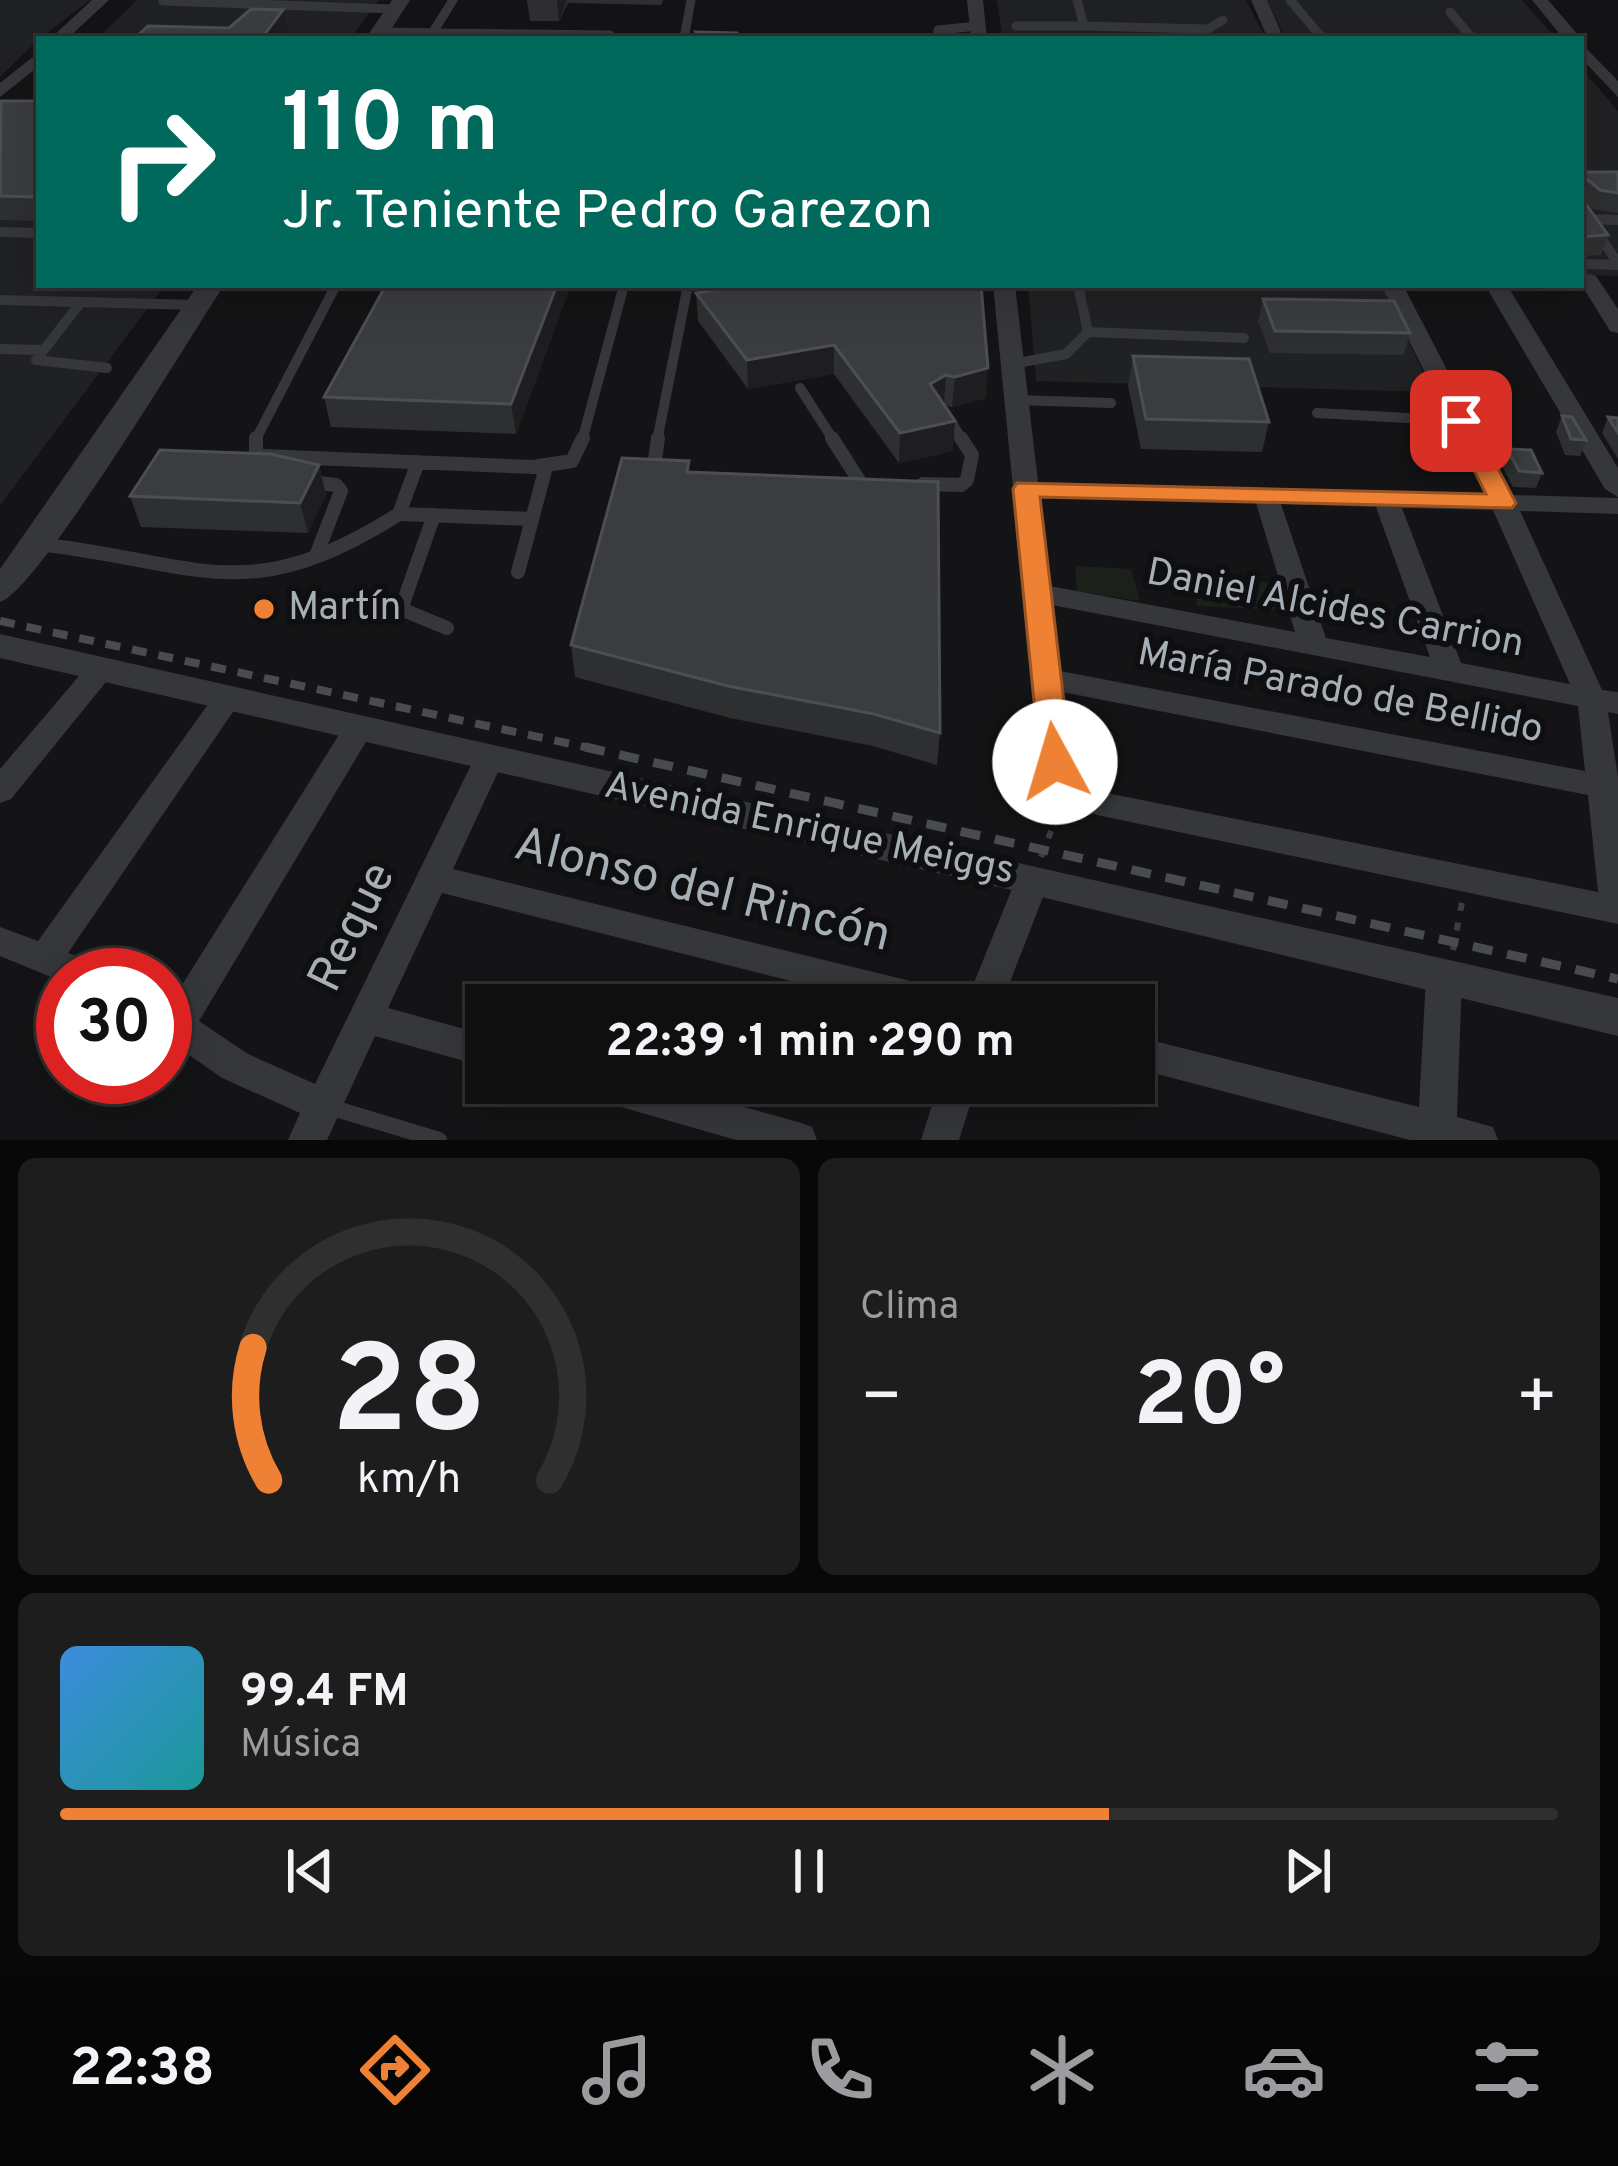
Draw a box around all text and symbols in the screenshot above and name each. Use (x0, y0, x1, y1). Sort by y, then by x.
text: 110 m (282, 75, 499, 181)
icon: right (84, 84, 240, 240)
text: Jr. Teniente Pedro Garezon (282, 179, 933, 248)
pin (1410, 370, 1512, 472)
icon: arrive (1428, 388, 1494, 454)
street label: Daniel Alcides Carrion (1142, 549, 1528, 671)
place label: Martín (288, 585, 402, 634)
marker: Martín (251, 596, 277, 622)
street label: María Parado de Bellido (1133, 630, 1547, 756)
position arrow (992, 699, 1118, 825)
street label: Avenida Enrique Meiggs (600, 763, 1018, 897)
street label: Alonso del Rincón (508, 816, 896, 968)
street label: Reque (297, 853, 411, 1003)
speed limit sign: 30 (36, 948, 192, 1104)
text: 22:39 · 1 min · 290 m (605, 1015, 1015, 1072)
text: Clima (860, 1284, 959, 1333)
text: 28 (332, 1319, 486, 1477)
text: 20° (1133, 1344, 1285, 1457)
text: − (860, 1359, 903, 1442)
text: + (1515, 1359, 1558, 1442)
text: km/h (357, 1453, 461, 1507)
text: 99.4 FM (240, 1665, 409, 1722)
text: Música (240, 1722, 361, 1771)
icon: previous (277, 1838, 343, 1904)
icon: pause (776, 1838, 842, 1904)
icon: next (1275, 1838, 1341, 1904)
icon: directions (353, 2028, 437, 2112)
icon: music (575, 2028, 659, 2112)
icon: phone (798, 2028, 882, 2112)
icon: climate (1020, 2028, 1104, 2112)
icon: car (1242, 2028, 1326, 2112)
icon: filters (1465, 2028, 1549, 2112)
text: 22:38 (69, 2036, 215, 2105)

